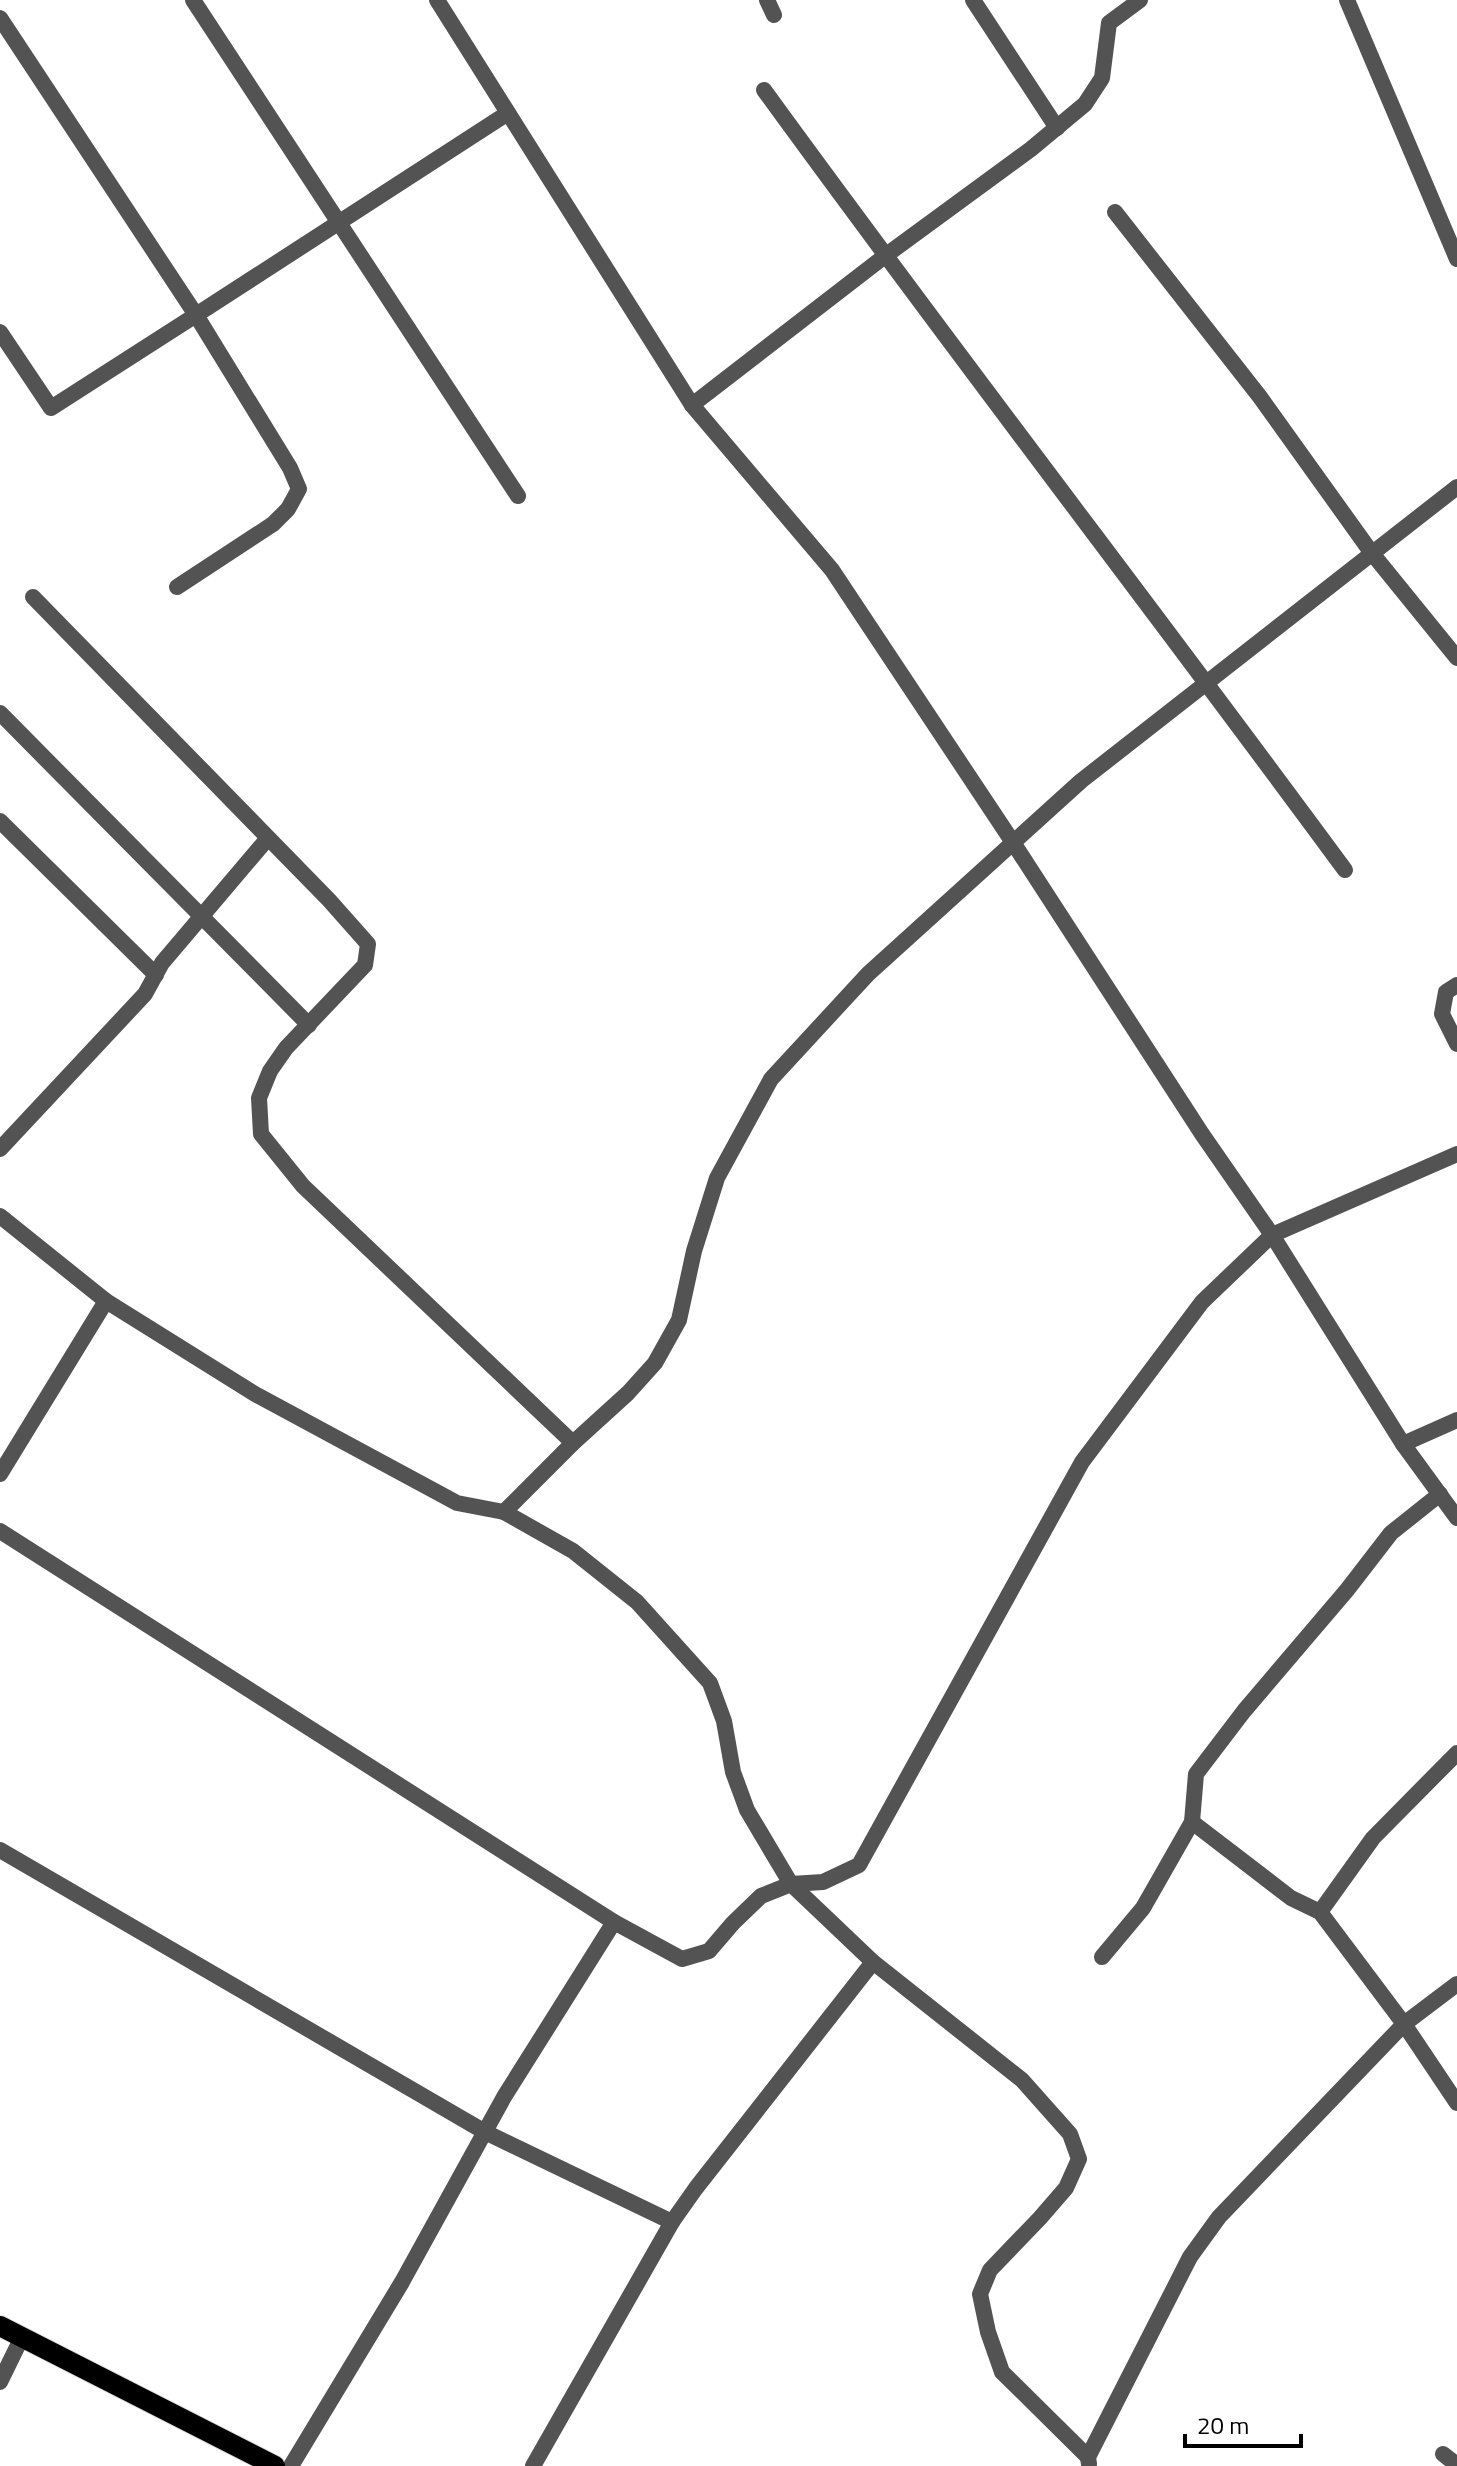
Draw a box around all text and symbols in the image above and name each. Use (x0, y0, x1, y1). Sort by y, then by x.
scale bar (1185, 2398, 1301, 2448)
text: 20 m (1197, 2407, 1249, 2443)

